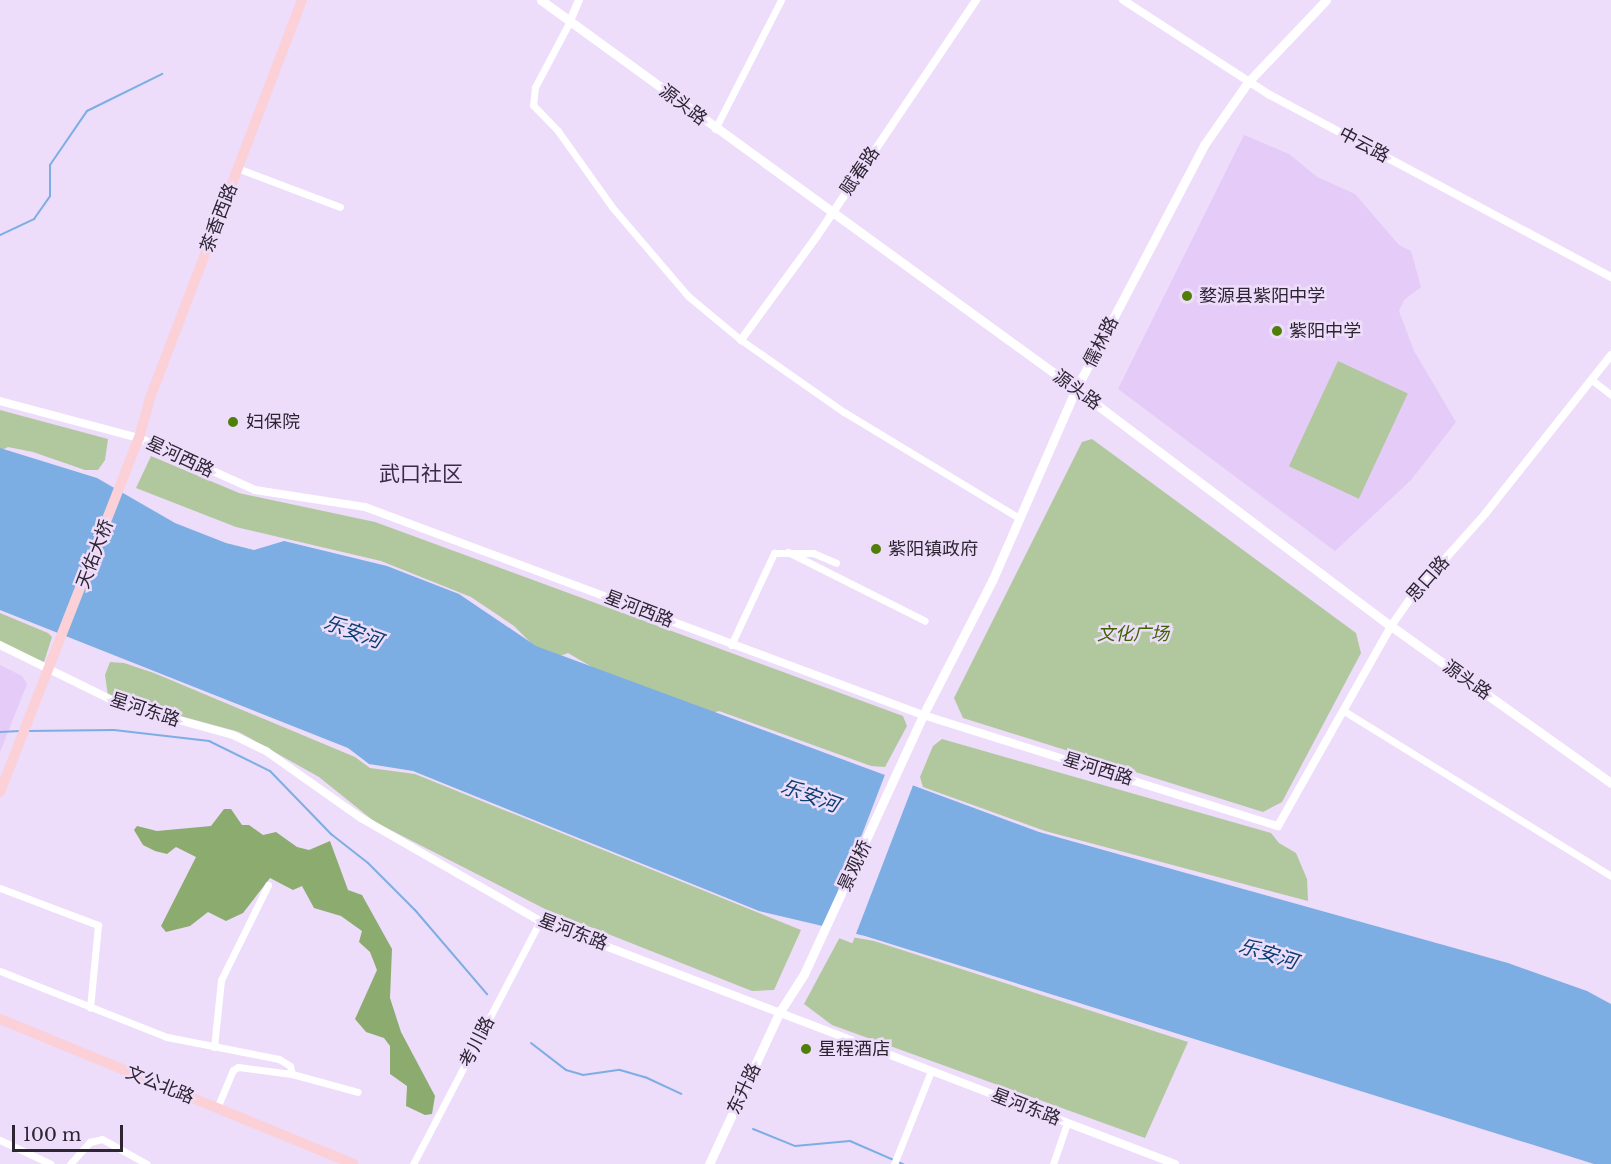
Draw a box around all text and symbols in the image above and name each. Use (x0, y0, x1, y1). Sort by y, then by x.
street label: 源头路 (655, 80, 711, 130)
street label: 中云路 (1335, 123, 1393, 167)
street label: 赋春路 (836, 143, 884, 199)
street label: 茶香西路 (196, 181, 242, 255)
place label: 婺源县紫阳中学 (1199, 285, 1325, 307)
marker: 婺源县紫阳中学 (1180, 289, 1194, 303)
street label: 儒林路 (1079, 313, 1123, 371)
place label: 紫阳中学 (1289, 320, 1361, 342)
marker: 紫阳中学 (1270, 324, 1284, 338)
street label: 源头路 (1049, 365, 1105, 415)
place label: 妇保院 (246, 411, 300, 433)
marker: 妇保院 (224, 413, 242, 431)
street label: 星河西路 (143, 432, 217, 482)
district label: 武口社区 (379, 461, 463, 487)
street label: 天佑大桥 (72, 517, 118, 591)
place label: 紫阳镇政府 (888, 538, 978, 560)
marker: 紫阳镇政府 (869, 542, 883, 556)
street label: 思口路 (1402, 552, 1454, 606)
street label: 星河西路 (602, 586, 676, 632)
water label: 乐安河 (321, 610, 385, 654)
park label: 文化广场 (1097, 623, 1169, 645)
street label: 源头路 (1439, 656, 1495, 704)
street label: 星河东路 (107, 689, 183, 731)
street label: 星河西路 (1060, 748, 1136, 790)
water label: 乐安河 (778, 774, 842, 818)
street label: 景观桥 (834, 837, 876, 895)
street label: 星河东路 (536, 909, 610, 955)
water label: 乐安河 (1236, 934, 1300, 974)
street label: 考川路 (455, 1013, 499, 1071)
place label: 星程酒店 (818, 1038, 890, 1060)
marker: 星程酒店 (799, 1042, 813, 1056)
street label: 东升路 (723, 1060, 765, 1118)
street label: 文公北路 (123, 1062, 197, 1108)
street label: 星河东路 (989, 1084, 1063, 1130)
scale bar (15, 1113, 126, 1151)
text: 100 m (23, 1124, 81, 1146)

